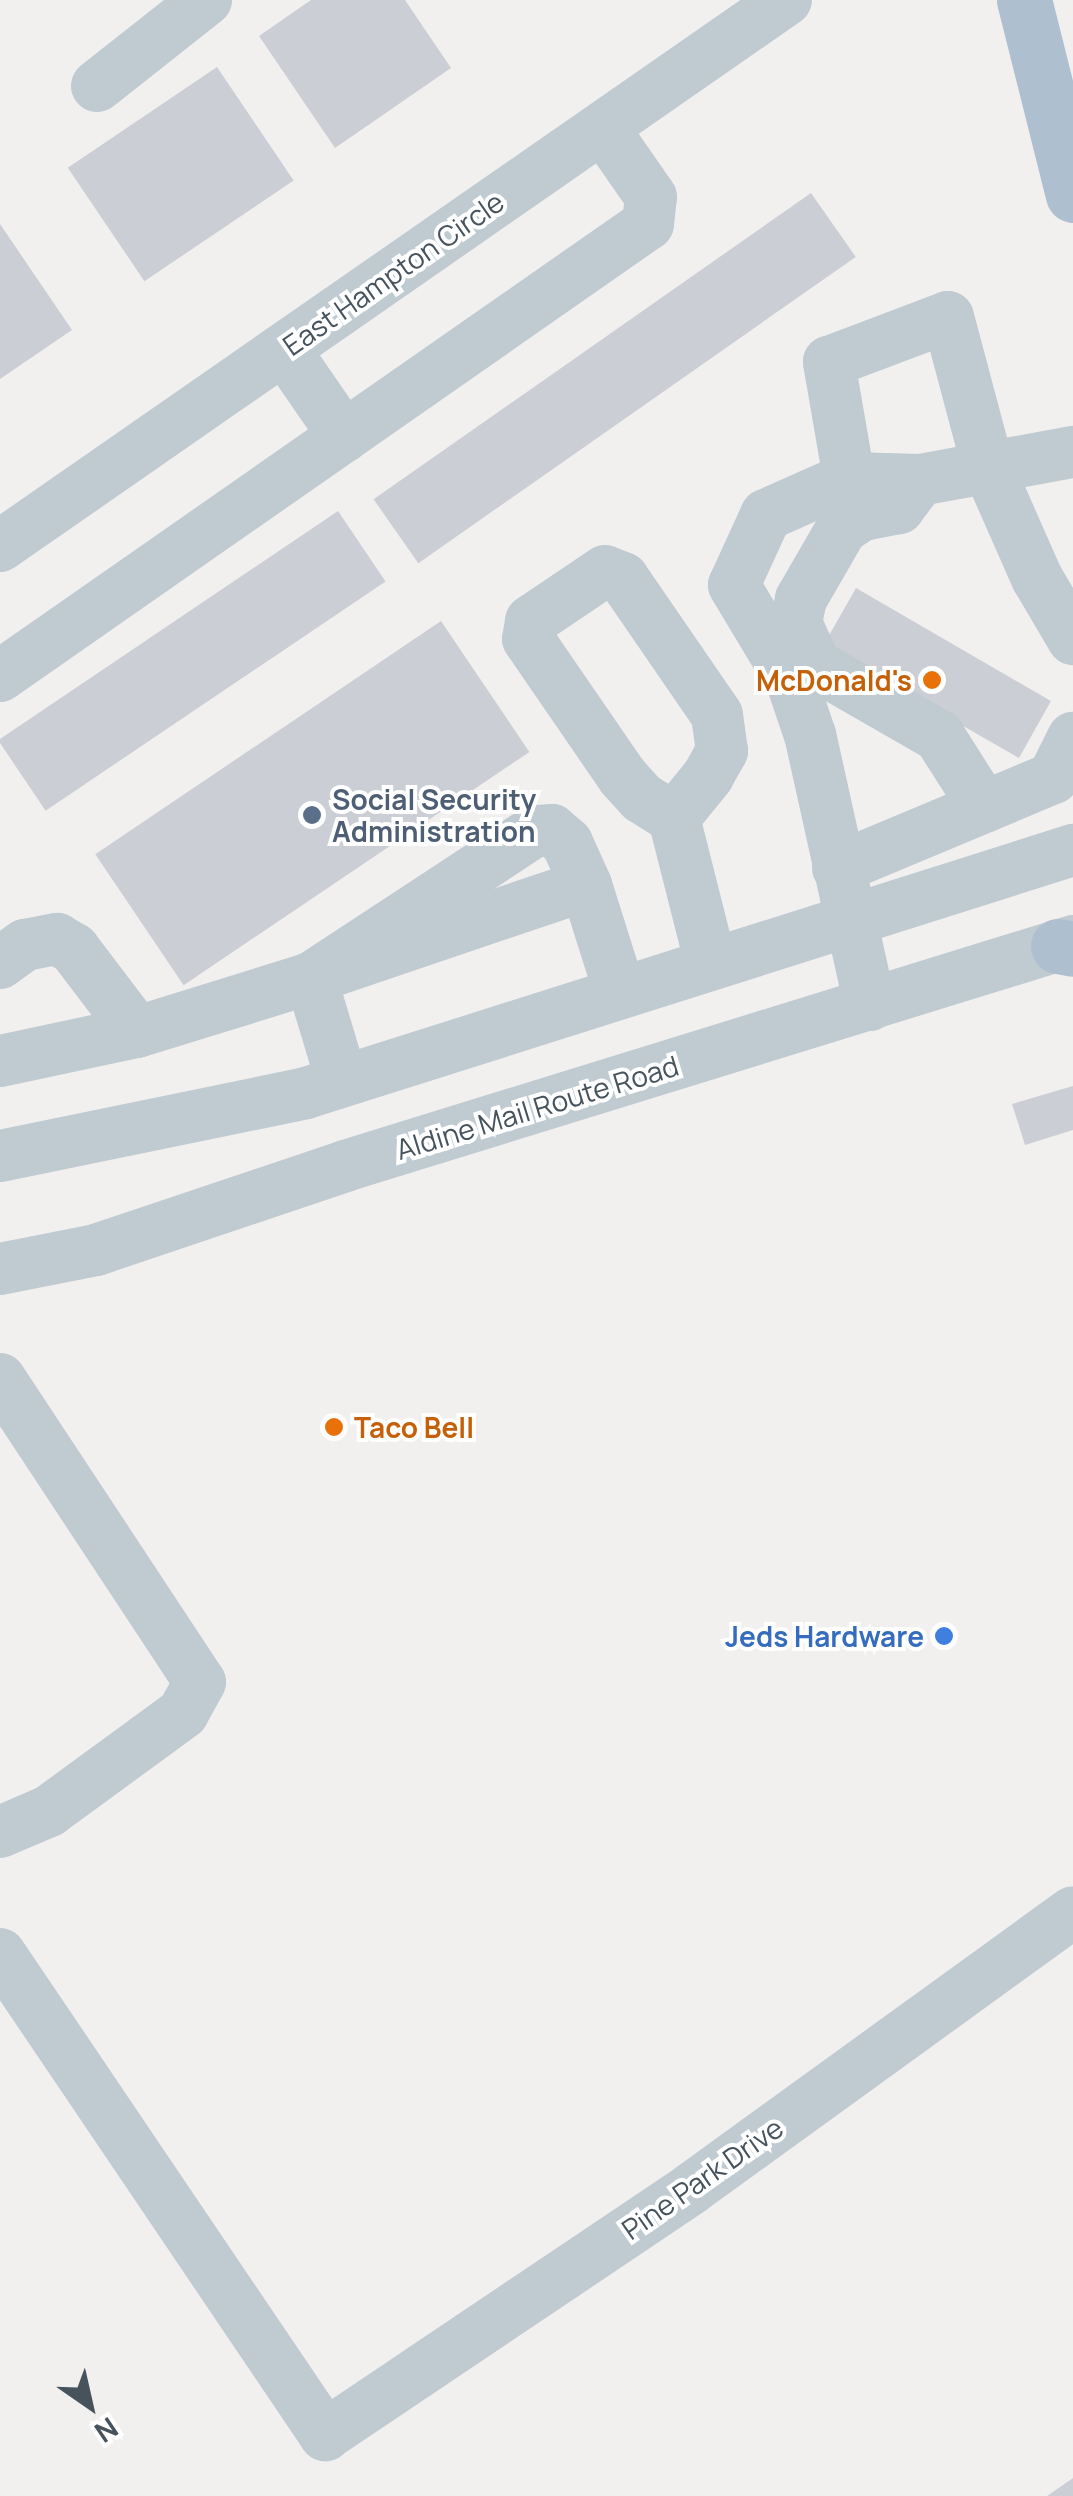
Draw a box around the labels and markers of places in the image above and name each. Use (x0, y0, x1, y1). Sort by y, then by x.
place label: McDonald's (756, 663, 912, 697)
marker: McDonald's (921, 669, 943, 691)
place label: Social Security Administration (332, 782, 536, 848)
marker: Social Security Administration (301, 804, 323, 826)
place label: Taco Bell (354, 1410, 474, 1444)
marker: Taco Bell (323, 1416, 345, 1438)
place label: Jeds Hardware (725, 1619, 924, 1653)
marker: Jeds Hardware (933, 1625, 955, 1647)

